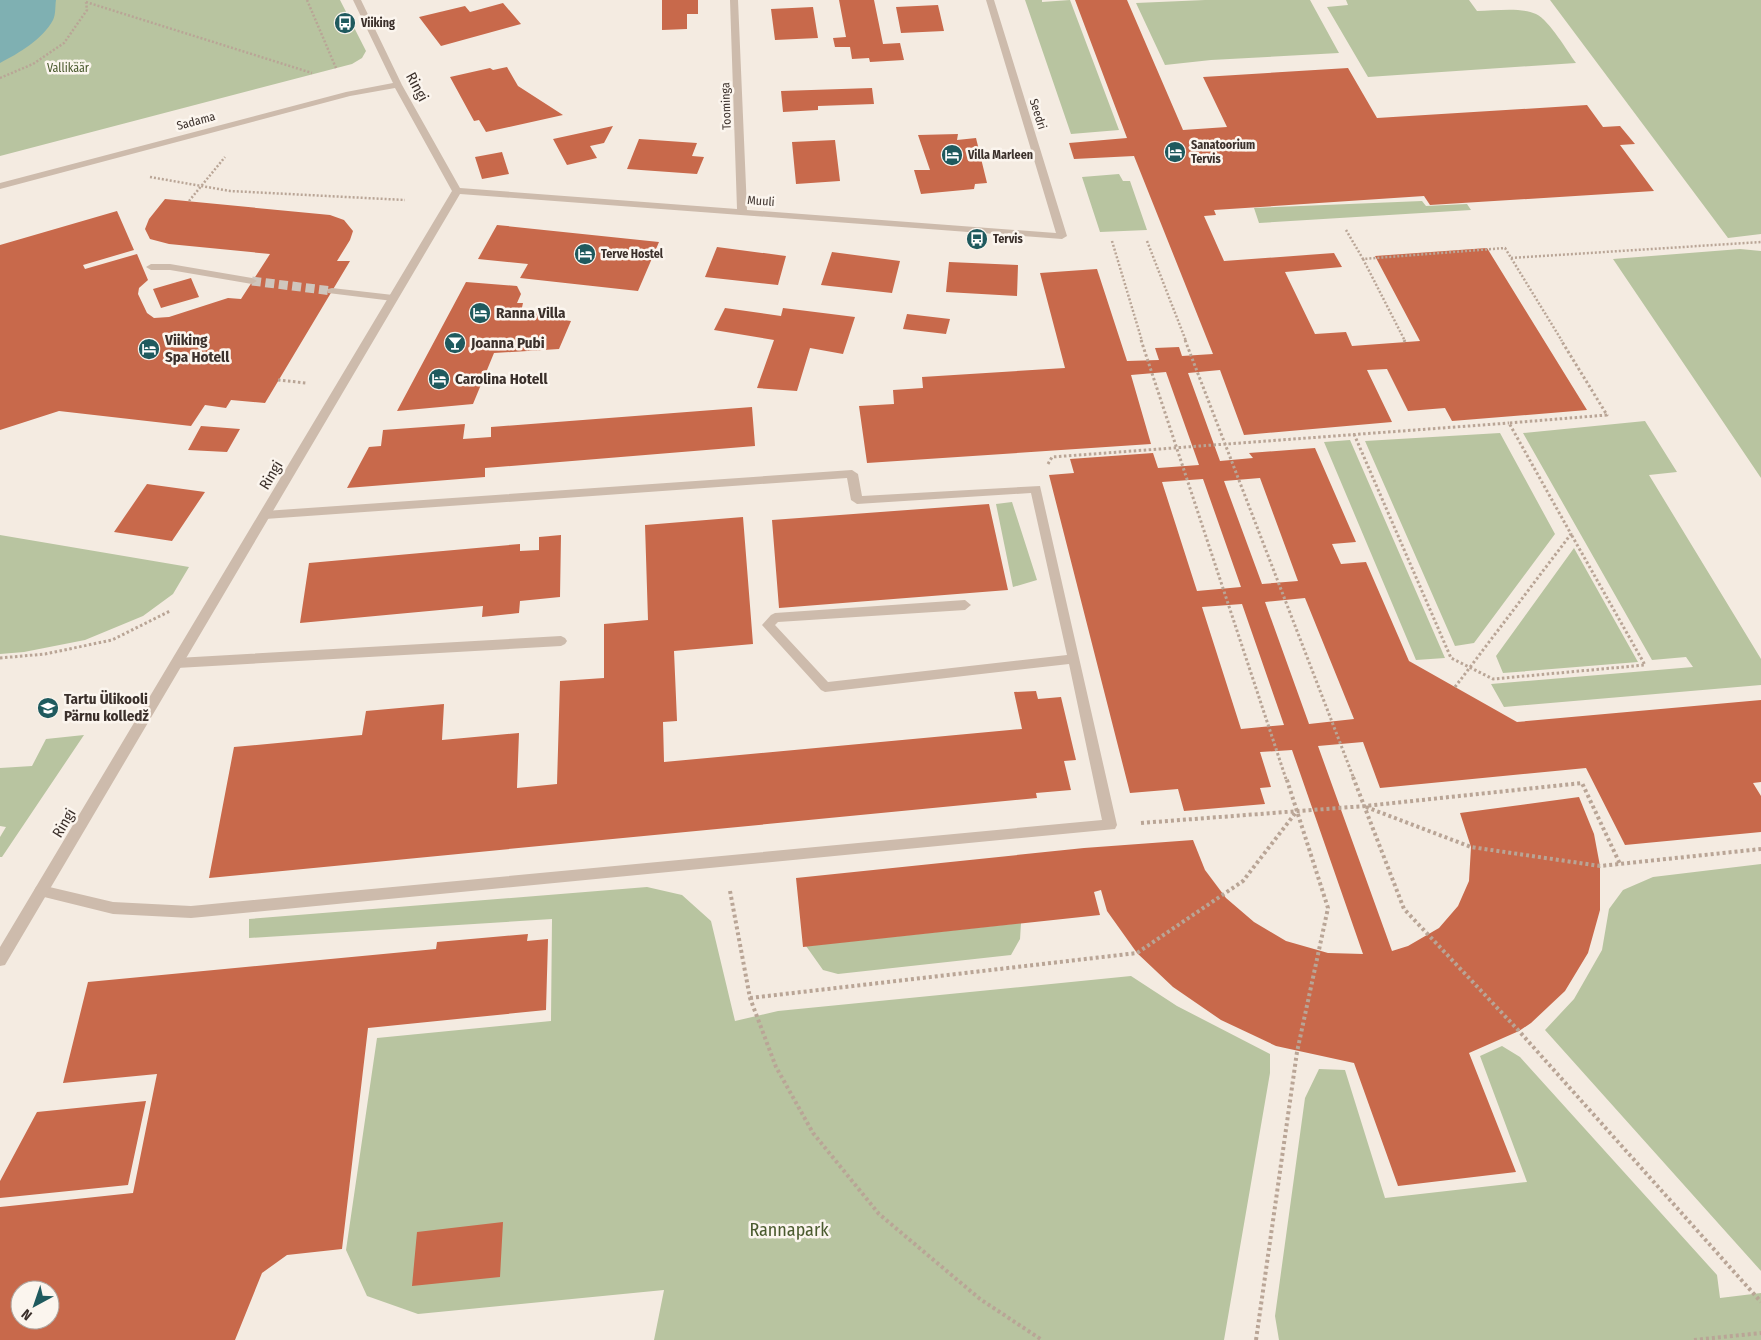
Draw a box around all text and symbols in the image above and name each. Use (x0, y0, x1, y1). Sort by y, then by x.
bus stop icon: Viiking (333, 11, 357, 35)
place label: Viiking (360, 16, 395, 30)
park label: Vallikäär (47, 61, 90, 75)
street label: Ringi (402, 69, 432, 105)
street label: Toominga (718, 82, 734, 130)
street label: Seedri (1027, 97, 1049, 131)
street label: Sadama (175, 109, 217, 133)
place label: Sanatoorium Tervis (1191, 138, 1255, 166)
hotel icon: Sanatoorium Tervis (1163, 140, 1187, 164)
hotel icon: Villa Marleen (940, 143, 964, 167)
place label: Villa Marleen (967, 148, 1033, 162)
street label: Muuli (747, 193, 775, 209)
bus stop icon: Tervis (965, 227, 989, 251)
place label: Tervis (993, 232, 1023, 246)
hotel icon: Terve Hostel (573, 242, 597, 266)
place label: Terve Hostel (601, 247, 664, 261)
hotel icon: Ranna Villa (468, 301, 492, 325)
place label: Ranna Villa (496, 304, 566, 322)
place label: Viiking Spa Hotell (164, 331, 230, 366)
bar icon: Joanna Pubi (443, 331, 467, 355)
place label: Joanna Pubi (470, 334, 545, 352)
hotel icon: Viiking Spa Hotell (137, 337, 161, 361)
hotel icon: Carolina Hotell (427, 367, 451, 391)
place label: Carolina Hotell (455, 370, 548, 388)
street label: Ringi (255, 457, 287, 493)
place label: Tartu Ülikooli Pärnu kolledž (64, 690, 150, 725)
school or university icon: Tartu Ülikooli Pärnu kolledž (36, 696, 60, 720)
street label: Ringi (48, 805, 80, 841)
park label: Rannapark (749, 1219, 829, 1241)
north arrow (10, 1280, 60, 1330)
text: N (18, 1305, 36, 1324)

